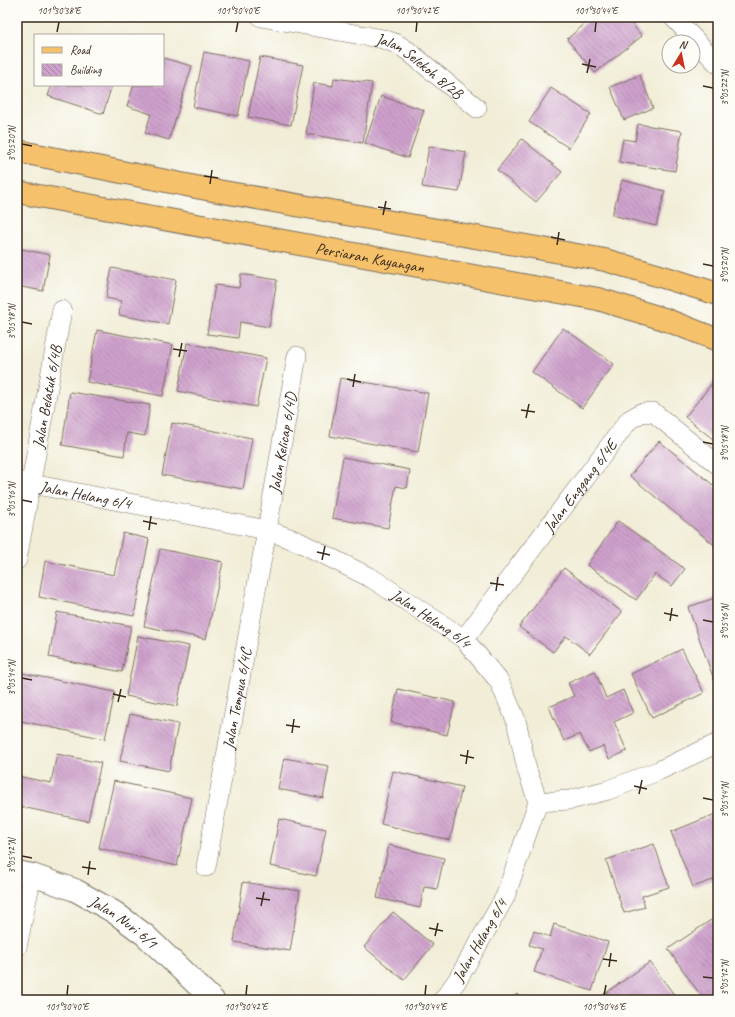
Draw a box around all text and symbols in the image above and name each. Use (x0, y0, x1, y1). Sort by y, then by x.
text: 101°30'38"E (37, 4, 82, 17)
text: 101°30'40"E (216, 4, 261, 17)
text: 101°30'42"E (395, 4, 440, 17)
text: 101°30'44"E (574, 4, 619, 17)
street label: Jalan Selekoh 8/2B (373, 29, 468, 104)
legend (34, 34, 164, 86)
north arrow (661, 34, 701, 74)
text: N (678, 37, 689, 52)
text: Road (70, 42, 92, 58)
text: Building (70, 62, 102, 78)
text: 3°05'22"N (718, 69, 731, 105)
text: 3°05'20"N (5, 125, 18, 161)
street label: Persiaran Kayangan (314, 238, 427, 278)
text: 3°05'20"N (718, 247, 731, 283)
text: 3°05'18"N (5, 303, 18, 339)
street label: Jalan Belatuk 6/4B (28, 342, 67, 451)
street label: Jalan Kelicap 6/4D (264, 390, 302, 496)
text: 3°05'18"N (718, 425, 731, 461)
street label: Jalan Enggang 6/4E (538, 434, 623, 537)
street label: Jalan Helang 6/4 (37, 477, 135, 514)
text: 3°05'16"N (5, 481, 18, 517)
street label: Jalan Helang 6/4 (386, 584, 477, 653)
text: 3°05'16"N (718, 603, 731, 639)
street label: Jalan Tempua 6/4C (218, 646, 257, 752)
text: 3°05'14"N (5, 659, 18, 695)
text: 3°05'14"N (718, 781, 731, 817)
text: 3°05'12"N (5, 837, 18, 873)
street label: Jalan Nuri 6/1 (85, 891, 162, 953)
street label: Jalan Helang 6/4 (448, 894, 512, 986)
text: 3°05'12"N (718, 959, 731, 995)
text: 101°30'40"E (45, 1000, 90, 1013)
text: 101°30'42"E (224, 1000, 269, 1013)
text: 101°30'44"E (403, 1000, 448, 1013)
text: 101°30'46"E (582, 1000, 627, 1013)

